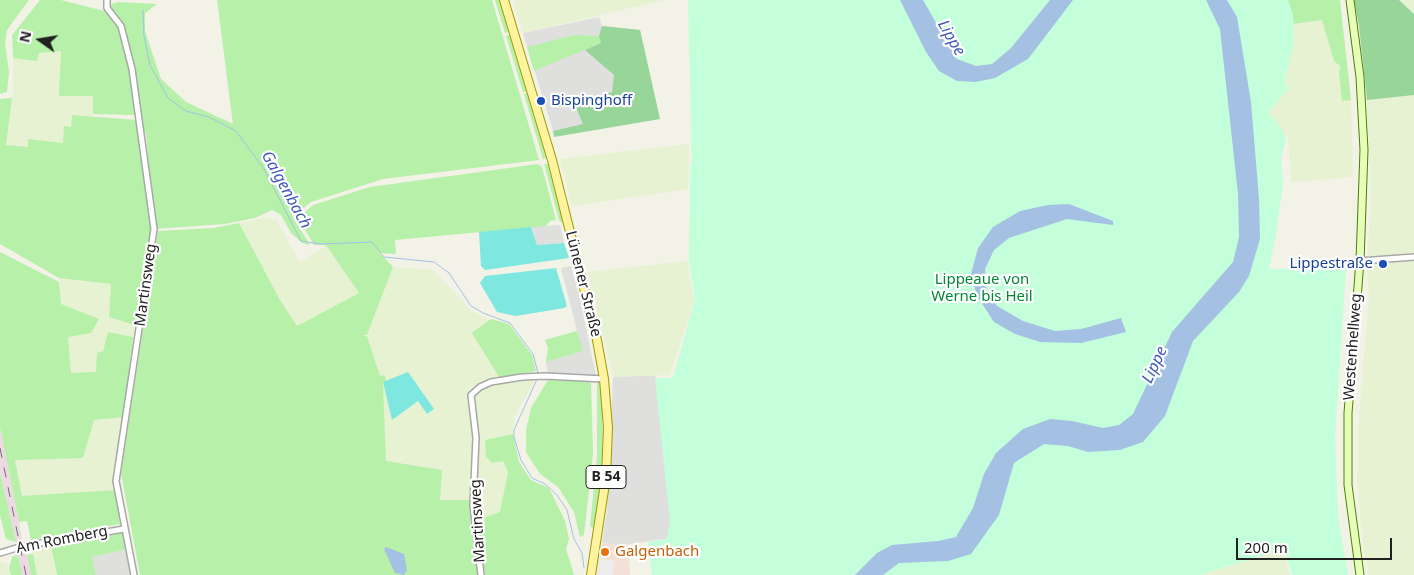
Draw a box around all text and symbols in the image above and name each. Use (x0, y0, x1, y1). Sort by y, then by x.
north arrow (15, 15, 65, 65)
water label: Lippe (933, 17, 969, 59)
text: N (14, 29, 35, 44)
place label: Bispinghoff (551, 92, 632, 110)
marker: Bispinghoff (535, 95, 547, 107)
water label: Galgenbach (257, 148, 315, 232)
street label: Lünener Straße (561, 229, 605, 339)
street label: Martinsweg (131, 242, 161, 328)
place label: Lippestraße (1290, 255, 1373, 273)
marker: Lippestraße (1377, 258, 1389, 270)
park label: Lippeaue von Werne bis Heil (931, 271, 1033, 306)
street label: Westenhellweg (1340, 293, 1366, 401)
water label: Lippe (1138, 344, 1172, 386)
road number: B 54 (586, 466, 626, 488)
street label: Martinsweg (467, 479, 489, 563)
street label: Am Romberg (15, 522, 109, 558)
scale bar (1239, 528, 1395, 560)
text: 200 m (1244, 537, 1288, 557)
place label: Galgenbach (615, 543, 699, 561)
marker: Galgenbach (599, 546, 611, 558)

